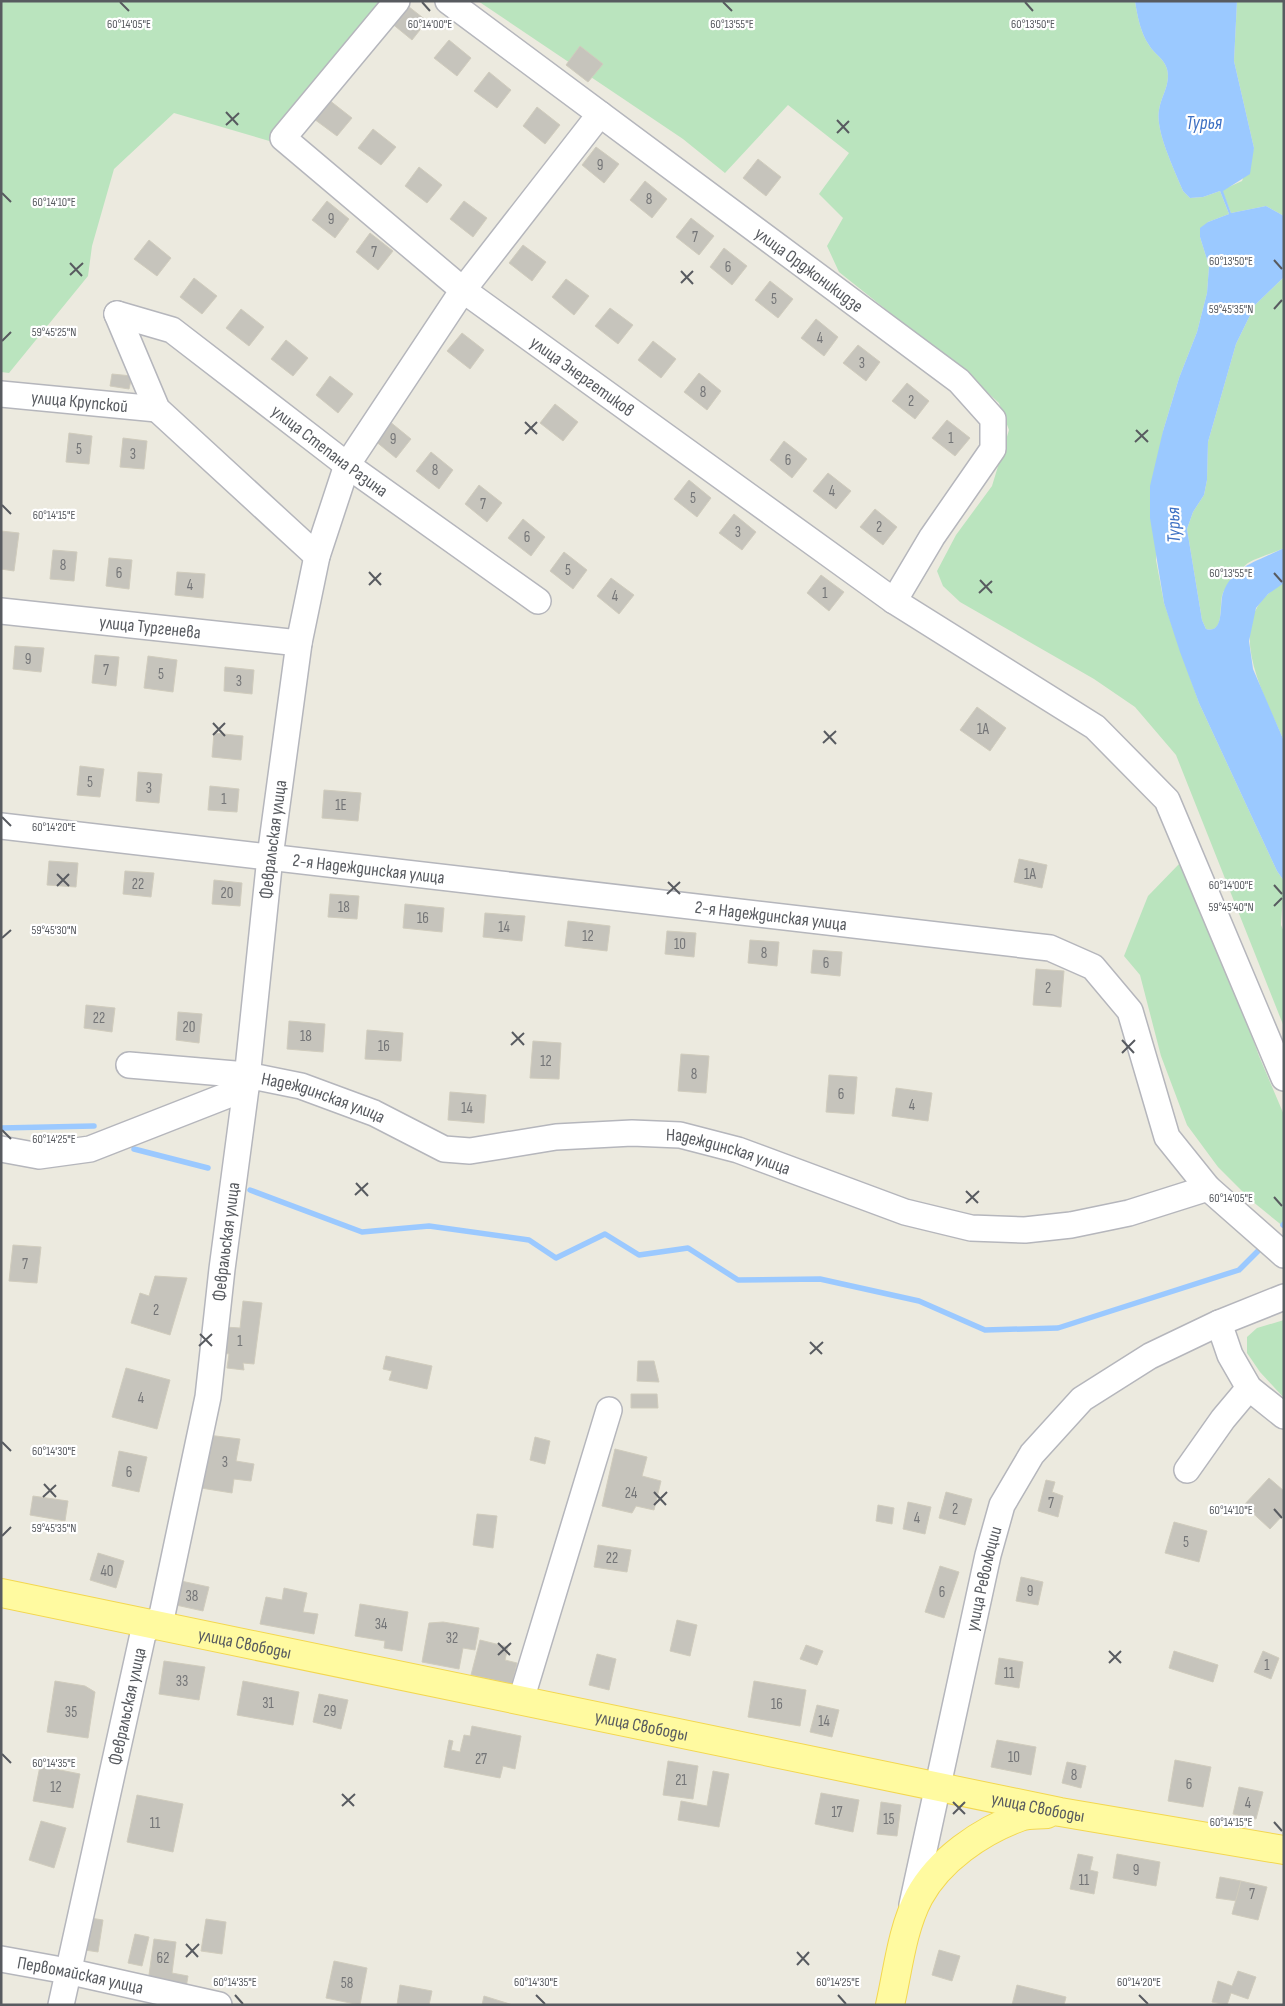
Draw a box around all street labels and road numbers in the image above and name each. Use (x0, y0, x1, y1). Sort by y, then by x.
street label: улица Орджоникидзе (751, 222, 867, 317)
street label: улица Энергетиков (526, 332, 638, 421)
street label: улица Крупской (30, 386, 129, 417)
street label: улица Степана Разина (267, 400, 392, 501)
street label: улица Тургенева (98, 611, 202, 643)
street label: Февральская улица (255, 779, 291, 900)
street label: 2-я Надеждинская улица (291, 849, 446, 888)
street label: 2-я Надеждинская улица (694, 896, 848, 935)
street label: Надеждинская улица (260, 1068, 389, 1127)
street label: Надеждинская улица (666, 1124, 793, 1179)
street label: Февральская улица (208, 1181, 244, 1302)
street label: улица Революции (961, 1524, 1006, 1633)
street label: улица Свободы (196, 1624, 293, 1663)
street label: Февральская улица (104, 1645, 150, 1767)
street label: улица Свободы (593, 1706, 690, 1745)
street label: улица Свободы (990, 1788, 1086, 1827)
street label: Первомайская улица (16, 1952, 145, 1998)

